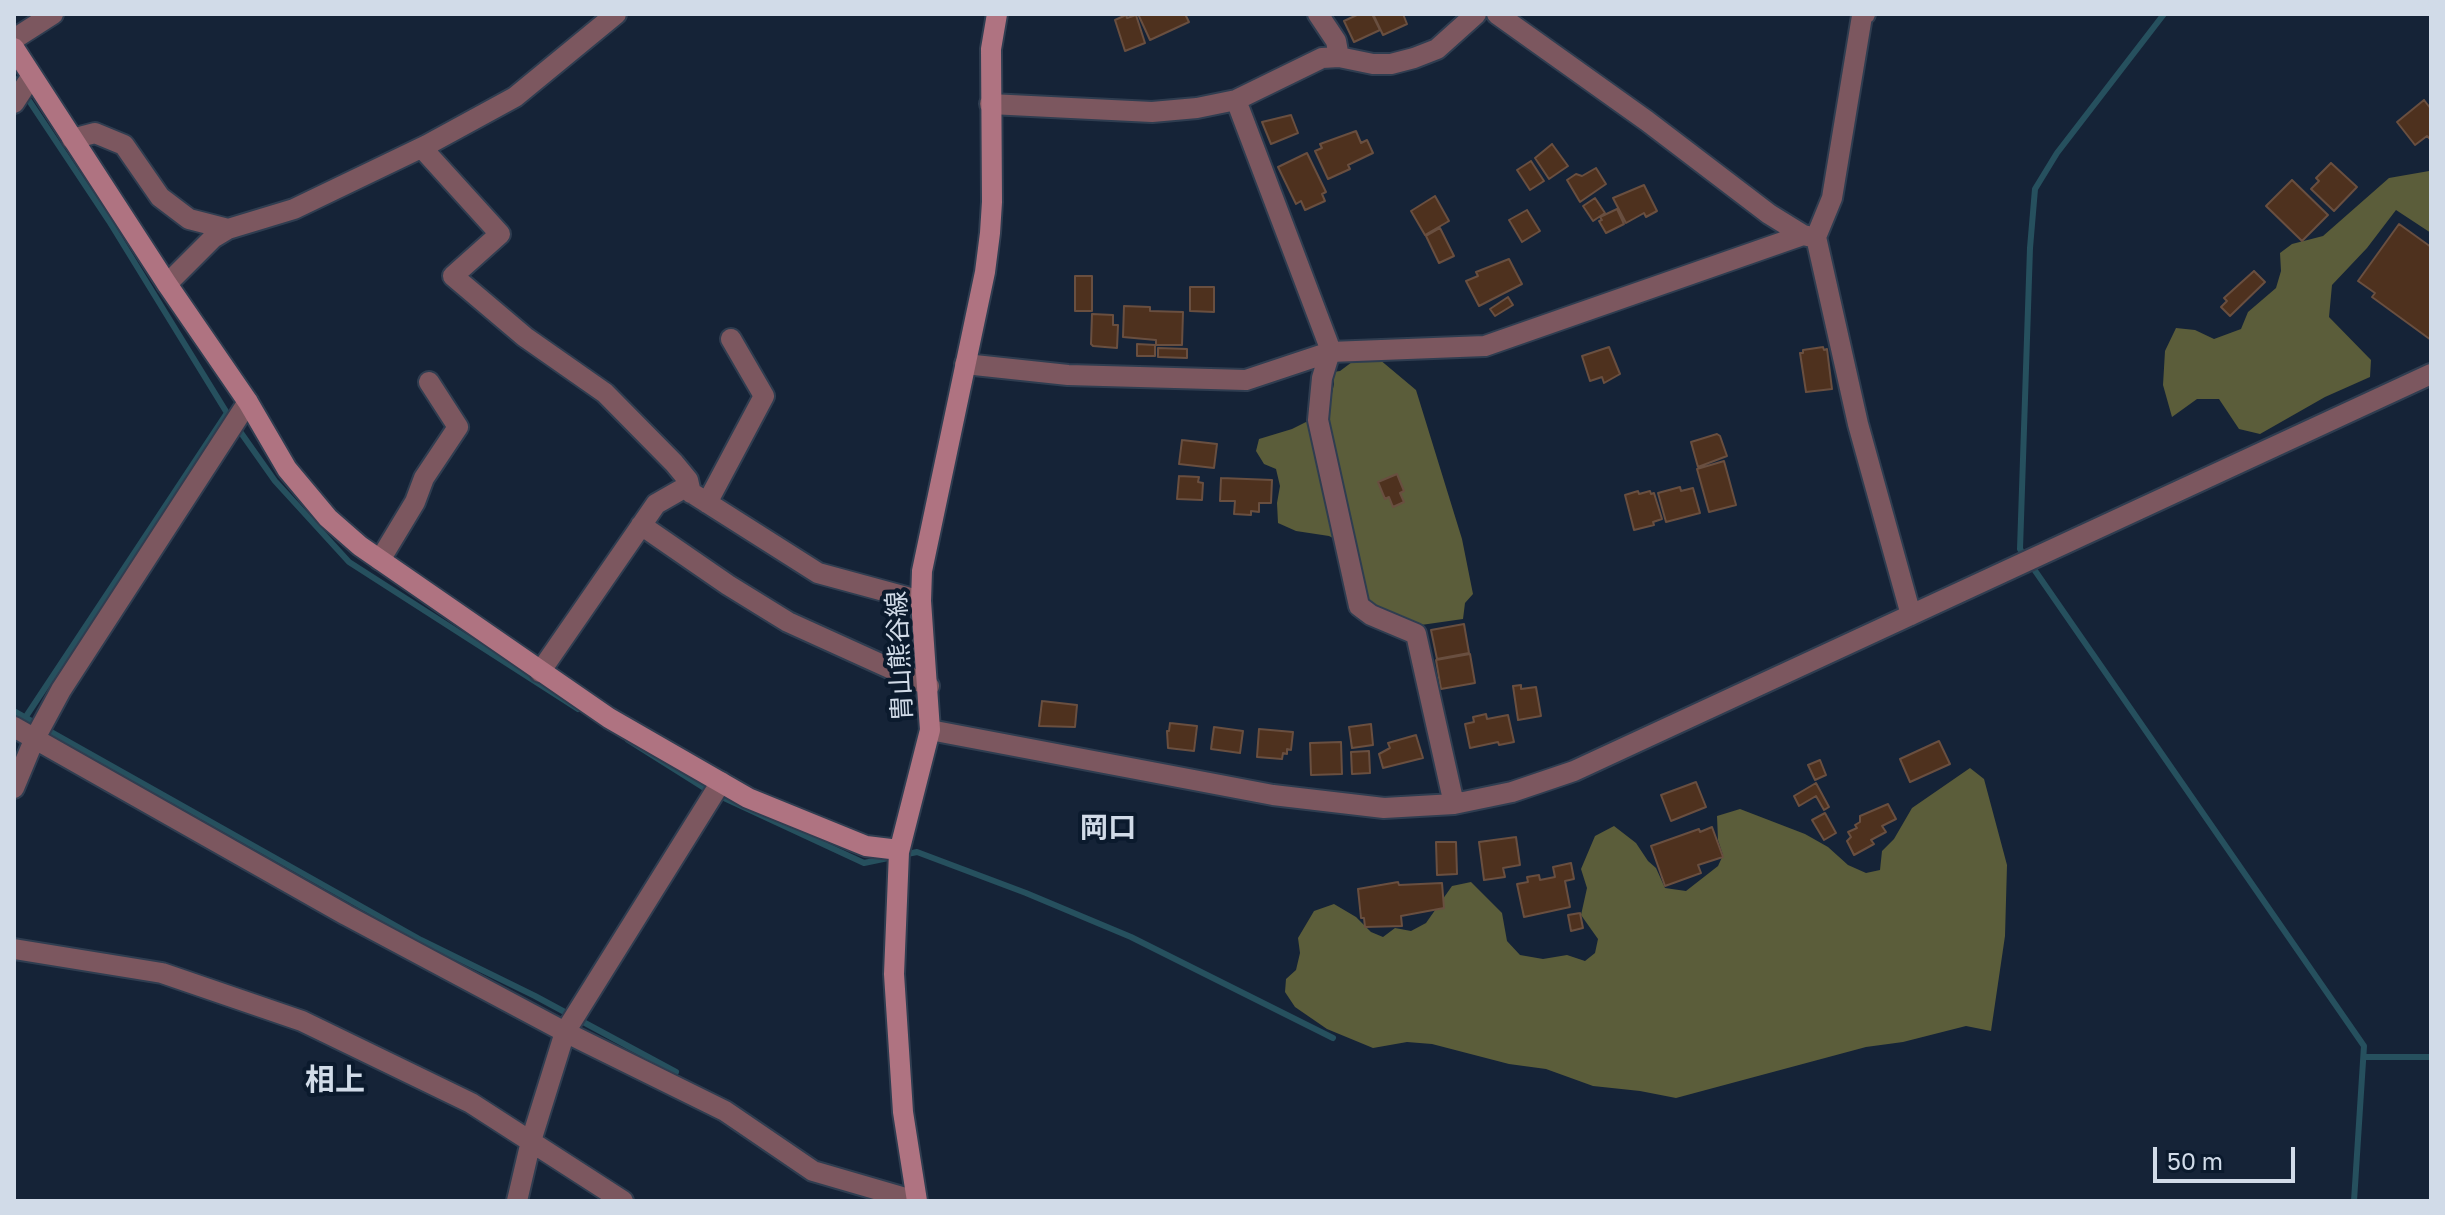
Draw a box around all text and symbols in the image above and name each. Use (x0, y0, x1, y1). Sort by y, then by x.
street label: 胄山熊谷線 (881, 590, 919, 722)
district label: 岡口 (1080, 811, 1136, 845)
district label: 相上 (305, 1062, 365, 1098)
scale bar (2157, 1131, 2299, 1181)
text: 50 m (2167, 1146, 2223, 1175)

